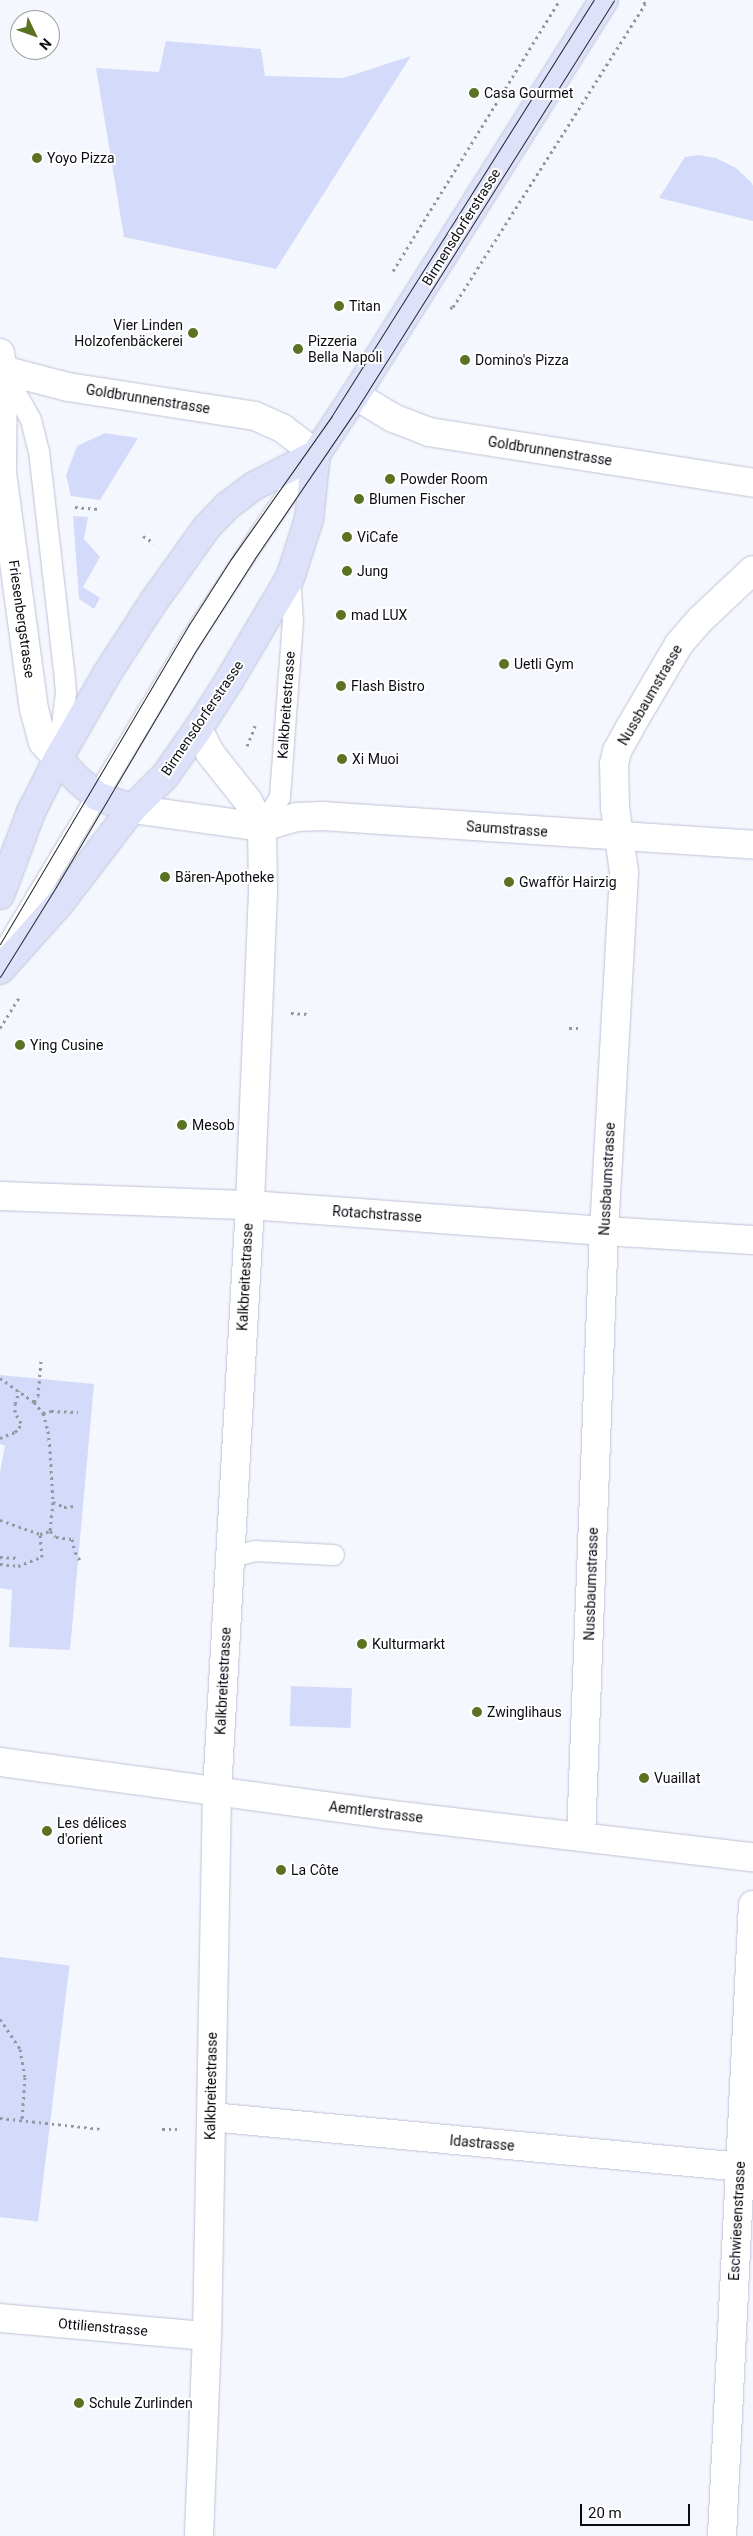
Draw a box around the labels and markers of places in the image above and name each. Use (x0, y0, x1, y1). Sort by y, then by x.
place label: Casa Gourmet (484, 85, 573, 101)
marker: Casa Gourmet (468, 87, 480, 99)
place label: Yoyo Pizza (47, 150, 115, 166)
marker: Yoyo Pizza (31, 152, 43, 164)
place label: Titan (349, 298, 381, 314)
marker: Titan (333, 300, 345, 312)
place label: Vier Linden Holzofenbäckerei (74, 317, 183, 350)
marker: Vier Linden Holzofenbäckerei (187, 327, 199, 339)
place label: Pizzeria Bella Napoli (308, 333, 382, 366)
marker: Pizzeria Bella Napoli (292, 343, 304, 355)
place label: Domino's Pizza (475, 352, 569, 368)
marker: Domino's Pizza (459, 354, 471, 366)
place label: Powder Room (400, 471, 488, 487)
marker: Powder Room (384, 473, 396, 485)
place label: Blumen Fischer (369, 491, 465, 507)
marker: Blumen Fischer (353, 493, 365, 505)
place label: ViCafe (357, 529, 398, 545)
marker: ViCafe (341, 531, 353, 543)
place label: Jung (357, 563, 388, 579)
marker: Jung (341, 565, 353, 577)
place label: mad LUX (351, 607, 407, 623)
marker: mad LUX (335, 609, 347, 621)
place label: Uetli Gym (514, 656, 574, 672)
marker: Uetli Gym (498, 658, 510, 670)
place label: Flash Bistro (351, 678, 425, 694)
marker: Flash Bistro (335, 680, 347, 692)
place label: Xi Muoi (352, 751, 399, 767)
marker: Xi Muoi (336, 753, 348, 765)
place label: Bären-Apotheke (175, 869, 274, 885)
marker: Bären-Apotheke (159, 871, 171, 883)
place label: Gwafför Hairzig (519, 874, 617, 890)
marker: Gwafför Hairzig (503, 876, 515, 888)
place label: Ying Cusine (30, 1037, 103, 1053)
marker: Ying Cusine (14, 1039, 26, 1051)
place label: Mesob (192, 1117, 235, 1133)
marker: Mesob (176, 1119, 188, 1131)
place label: Kulturmarkt (372, 1636, 445, 1652)
marker: Kulturmarkt (356, 1638, 368, 1650)
place label: Zwinglihaus (487, 1704, 562, 1720)
marker: Zwinglihaus (471, 1706, 483, 1718)
place label: Vuaillat (654, 1770, 700, 1786)
marker: Vuaillat (638, 1772, 650, 1784)
place label: Les délices d'orient (57, 1815, 127, 1848)
marker: Les délices d'orient (41, 1825, 53, 1837)
place label: La Côte (291, 1862, 339, 1878)
marker: La Côte (275, 1864, 287, 1876)
place label: Schule Zurlinden (89, 2395, 193, 2411)
marker: Schule Zurlinden (73, 2397, 85, 2409)

